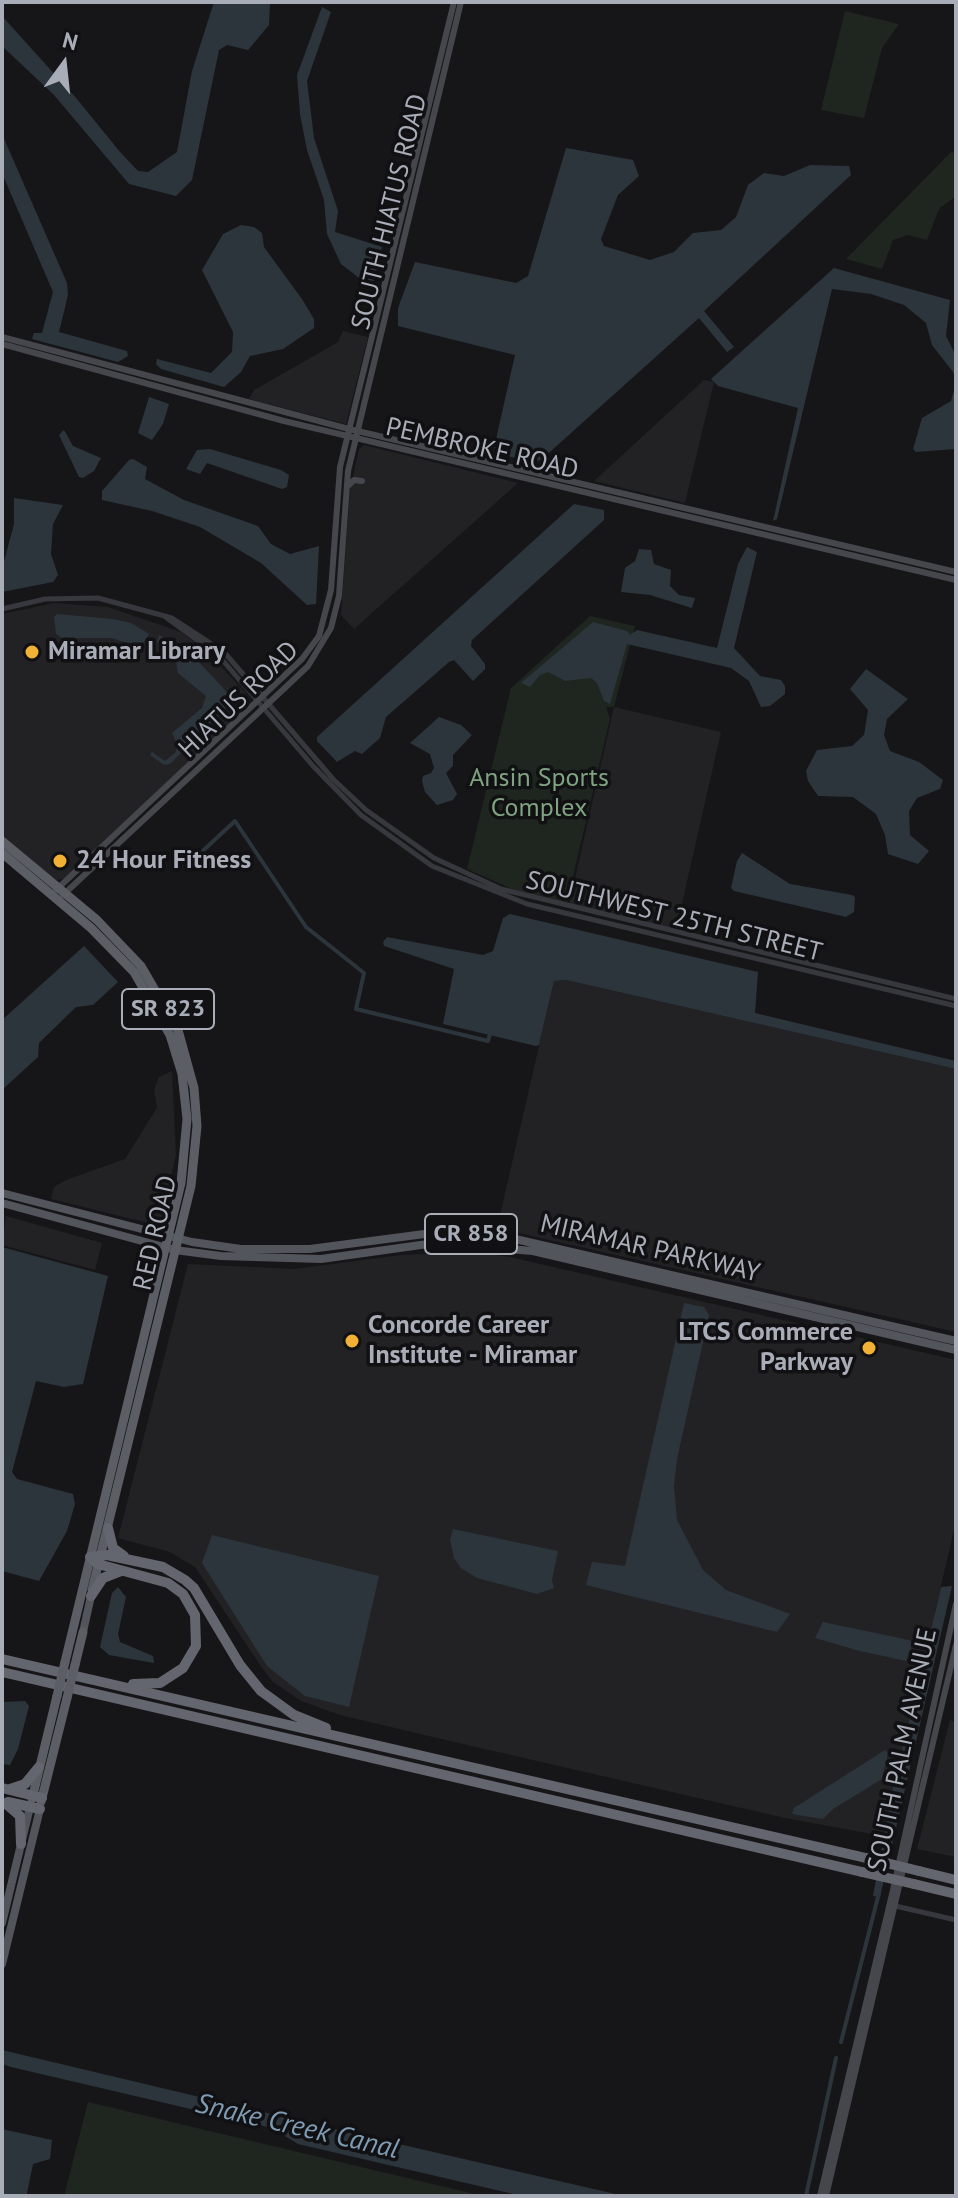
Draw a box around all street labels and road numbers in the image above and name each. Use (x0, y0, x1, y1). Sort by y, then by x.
street label: SOUTH HIATUS ROAD (346, 91, 434, 333)
street label: PEMBROKE ROAD (383, 412, 581, 486)
street label: HIATUS ROAD (173, 635, 305, 765)
street label: SOUTHWEST 25TH STREET (523, 865, 825, 969)
road number: SR 823 (122, 989, 214, 1029)
street label: RED ROAD (128, 1172, 184, 1294)
street label: MIRAMAR PARKWAY (537, 1209, 763, 1289)
road number: CR 858 (425, 1214, 517, 1254)
street label: SOUTH PALM AVENUE (862, 1626, 944, 1874)

